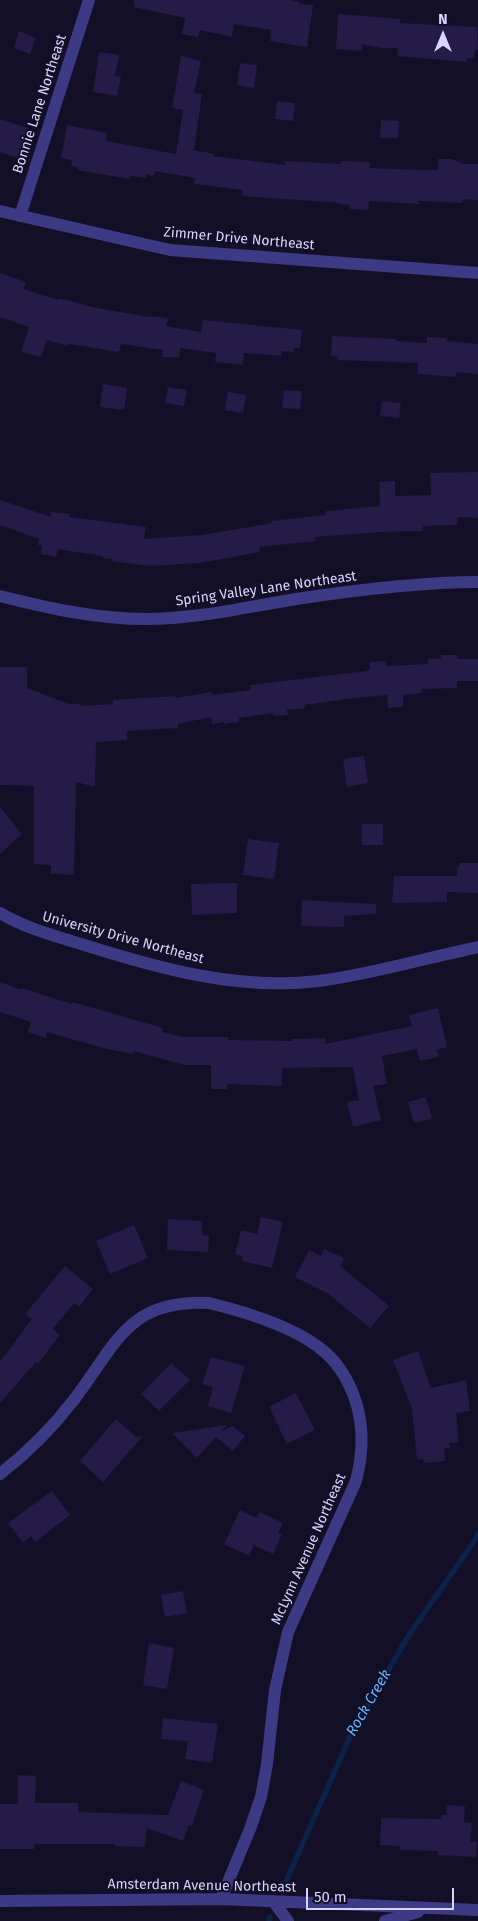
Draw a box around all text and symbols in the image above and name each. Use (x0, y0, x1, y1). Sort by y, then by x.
north arrow (418, 10, 468, 60)
text: N (438, 11, 448, 28)
street label: Bonnie Lane Northeast (10, 32, 70, 176)
street label: Zimmer Drive Northeast (163, 224, 315, 254)
street label: Spring Valley Lane Northeast (174, 568, 358, 610)
street label: University Drive Northeast (40, 908, 206, 968)
street label: McLynn Avenue Northeast (268, 1471, 350, 1627)
water label: Rock Creek (343, 1667, 395, 1739)
street label: Amsterdam Avenue Northeast (107, 1876, 297, 1896)
scale bar (308, 1878, 456, 1910)
text: 50 m (314, 1888, 347, 1906)

